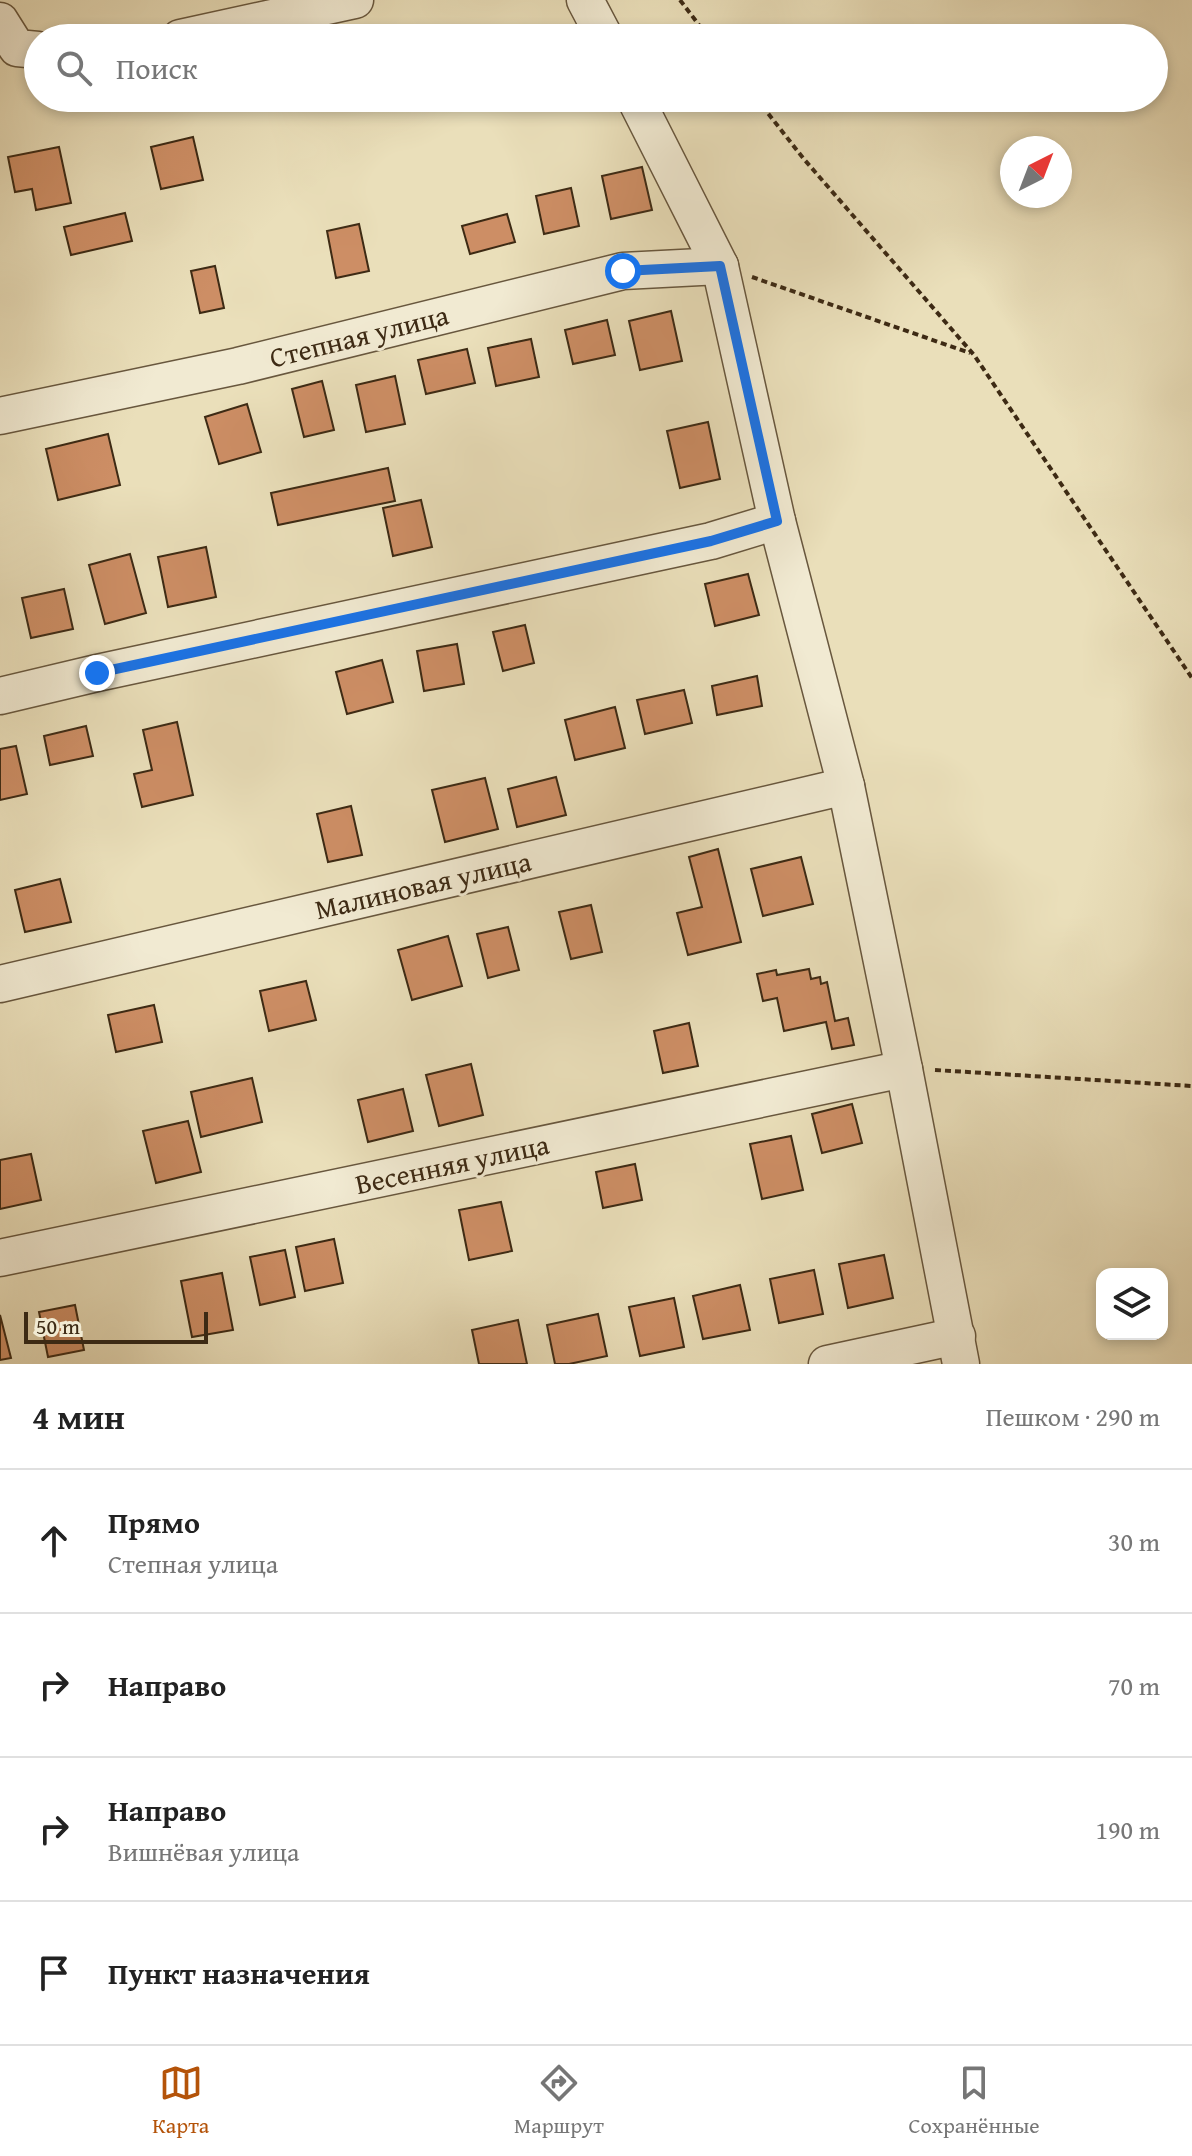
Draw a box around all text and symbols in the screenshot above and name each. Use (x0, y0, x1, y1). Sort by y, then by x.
search box (24, 24, 1168, 112)
icon: search (52, 46, 96, 90)
text: Поиск (116, 46, 198, 90)
north arrow (1000, 136, 1072, 208)
route start (605, 253, 641, 289)
street label: Степная улица (265, 293, 453, 378)
route end (79, 655, 115, 691)
street label: Малиновая улица (311, 840, 536, 929)
street label: Весенняя улица (351, 1123, 553, 1204)
map controls (1096, 1268, 1168, 1340)
button: layers (1096, 1268, 1168, 1340)
scale bar (24, 1308, 208, 1344)
text: 50 m (36, 1310, 80, 1342)
text: 4 мин (32, 1392, 125, 1441)
text: Пешком · 290 m (986, 1397, 1160, 1436)
text: Прямо (108, 1500, 200, 1544)
icon: ahead (32, 1519, 76, 1563)
text: 30 m (1108, 1522, 1160, 1561)
text: Степная улица (108, 1544, 278, 1583)
icon: right (32, 1663, 76, 1707)
text: Направо (108, 1663, 226, 1707)
text: 70 m (1108, 1666, 1160, 1705)
text: Направо (108, 1788, 226, 1832)
icon: right (32, 1807, 76, 1851)
text: 190 m (1095, 1810, 1160, 1849)
text: Вишнёвая улица (108, 1832, 299, 1871)
icon: arrive (32, 1951, 76, 1995)
text: Пункт назначения (108, 1951, 370, 1995)
tab: Карта (152, 2061, 209, 2141)
tab: Маршрут (514, 2061, 604, 2141)
tab: Сохранённые (909, 2061, 1040, 2141)

